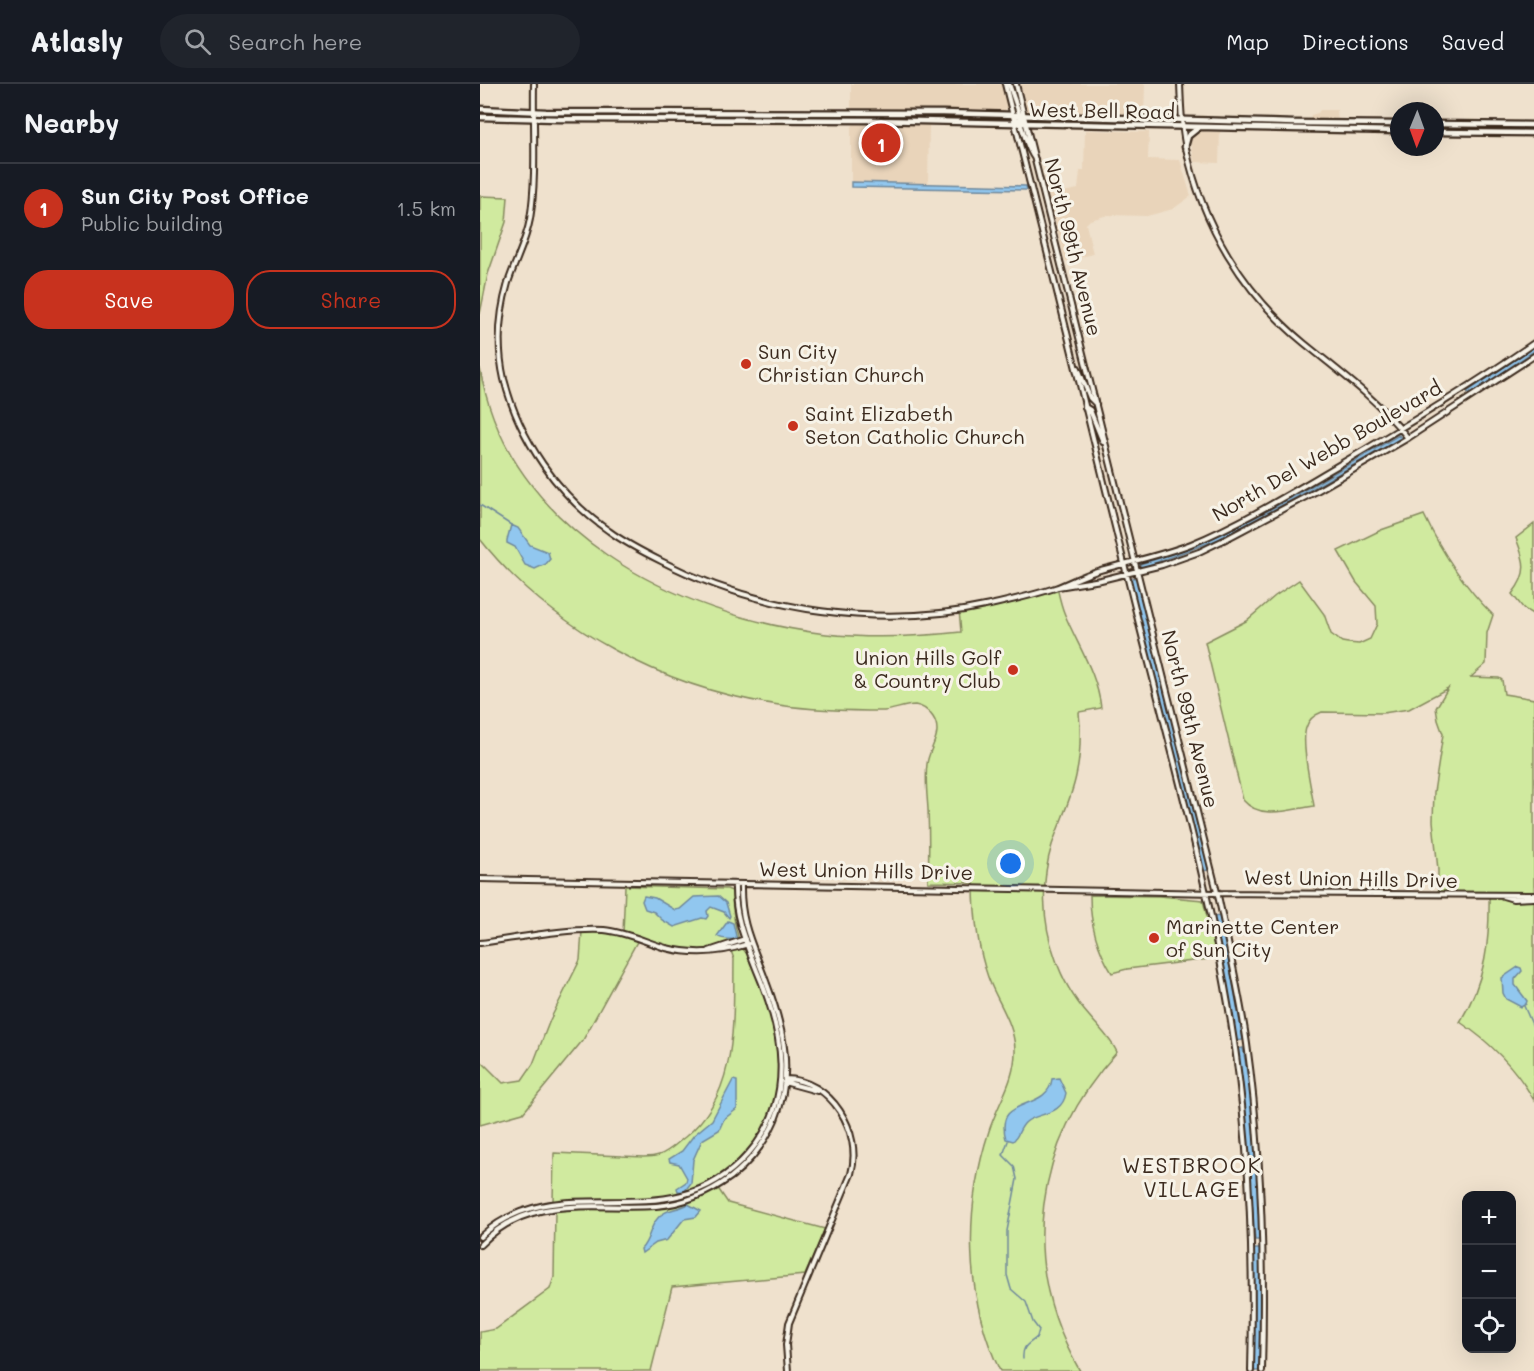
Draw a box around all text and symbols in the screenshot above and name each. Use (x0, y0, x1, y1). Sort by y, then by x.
search box (160, 14, 580, 68)
text: Atlasly (30, 23, 124, 59)
icon: search (181, 25, 214, 58)
text: Search here (229, 27, 362, 56)
text: Map (1226, 28, 1269, 55)
text: Directions (1302, 28, 1409, 55)
text: Saved (1442, 28, 1504, 55)
street label: West Bell Road (1029, 96, 1175, 124)
north arrow (1390, 102, 1444, 156)
text: Nearby (24, 106, 119, 140)
pin: 1 (862, 120, 900, 166)
street label: North 99th Avenue (1039, 155, 1109, 338)
text: Sun City Post Office (81, 181, 309, 210)
text: 1 (39, 195, 48, 221)
text: 1.5 km (397, 195, 456, 221)
text: Public building (81, 210, 223, 236)
button: Save (24, 270, 234, 329)
button: Share (246, 270, 456, 329)
place label: Sun City Christian Church (758, 338, 924, 387)
marker: Sun City Christian Church (739, 357, 753, 371)
street label: North Del Webb Boulevard (1207, 374, 1446, 527)
place label: Saint Elizabeth Seton Catholic Church (805, 400, 1024, 449)
marker: Saint Elizabeth Seton Catholic Church (786, 419, 800, 433)
street label: North 99th Avenue (1156, 627, 1226, 810)
place label: Union Hills Golf & Country Club (853, 644, 1002, 693)
marker: Union Hills Golf & Country Club (1006, 663, 1020, 677)
your location (996, 849, 1025, 878)
street label: West Union Hills Drive (759, 855, 973, 885)
street label: West Union Hills Drive (1244, 863, 1458, 893)
place label: Marinette Center of Sun City (1166, 913, 1339, 962)
marker: Marinette Center of Sun City (1147, 931, 1161, 945)
district label: WESTBROOK VILLAGE (1122, 1151, 1262, 1202)
map controls (1462, 1191, 1516, 1353)
button: + (1462, 1191, 1516, 1245)
button: − (1462, 1245, 1516, 1299)
button: locate (1462, 1299, 1516, 1353)

